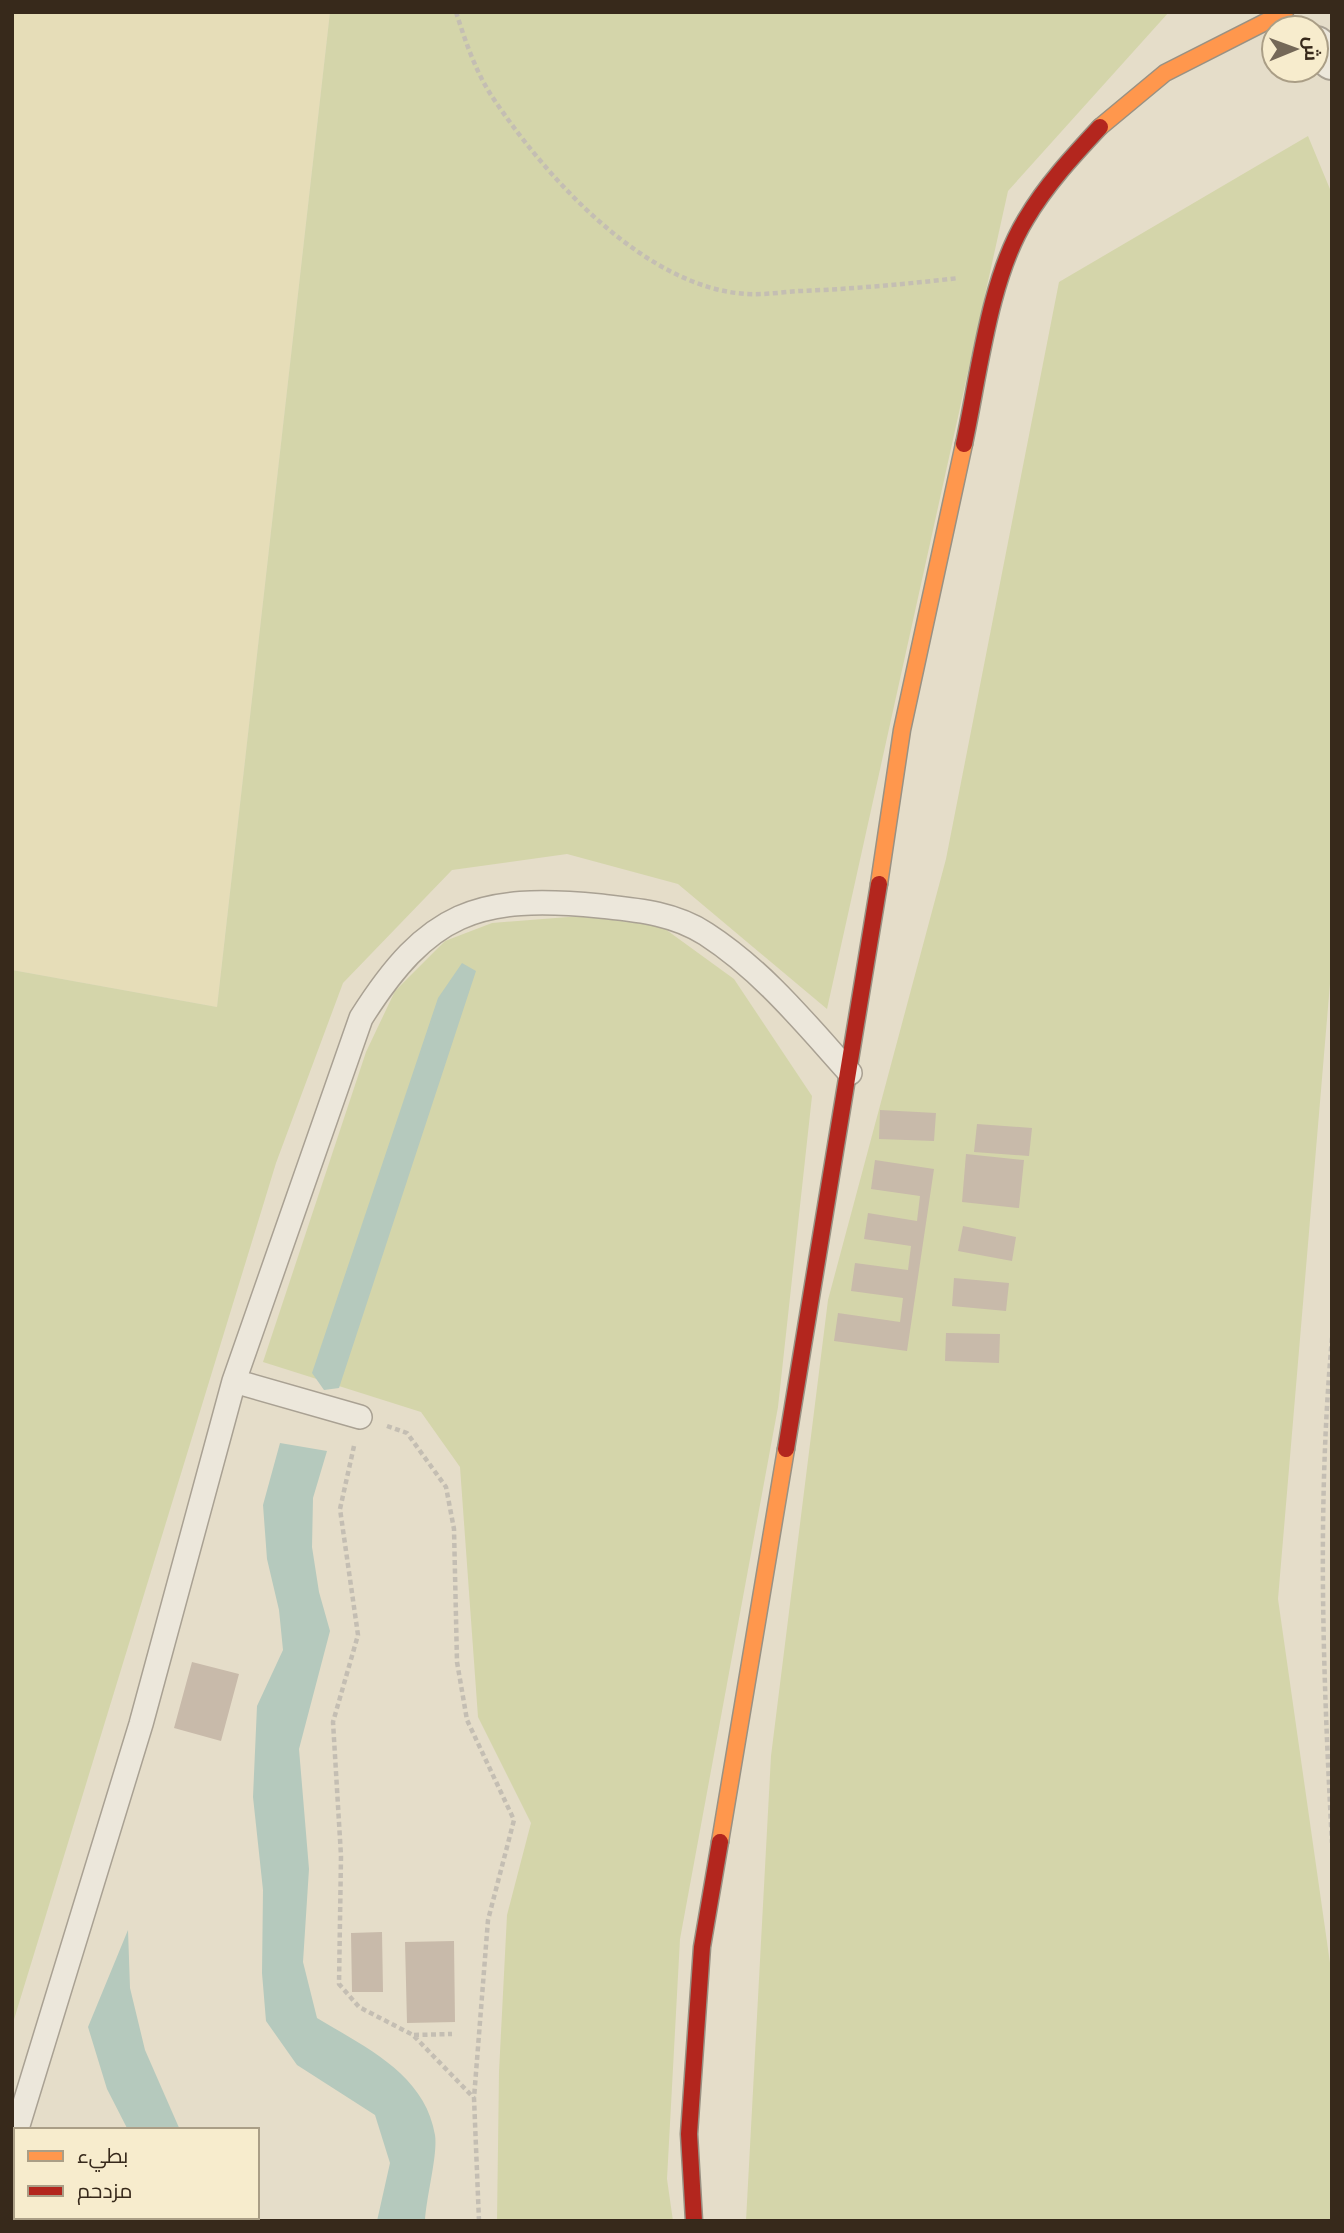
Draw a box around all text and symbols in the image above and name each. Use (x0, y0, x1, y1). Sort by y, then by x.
north arrow (1260, 14, 1330, 84)
text: ش (1300, 36, 1322, 61)
legend (14, 2128, 259, 2219)
text: بطيء (77, 2144, 128, 2172)
text: مزدحم (77, 2179, 132, 2205)

